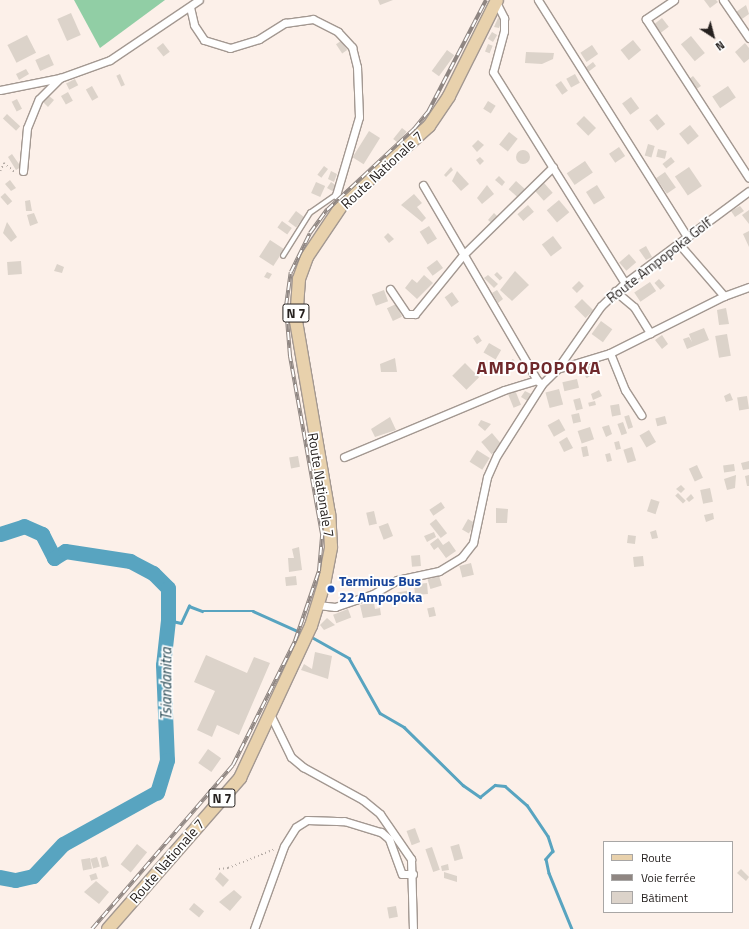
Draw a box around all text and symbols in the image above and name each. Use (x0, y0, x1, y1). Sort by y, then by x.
north arrow (693, 16, 733, 56)
text: N (712, 37, 728, 54)
street label: Route Nationale 7 (338, 128, 426, 212)
street label: Route Ampopoka Golf (603, 214, 715, 306)
road number: N 7 (282, 302, 310, 324)
district label: AMPOPOPOKA (477, 357, 601, 379)
street label: Route Nationale 7 (304, 431, 338, 539)
place label: Terminus Bus 22 Ampopoka (339, 573, 422, 606)
marker: Terminus Bus 22 Ampopoka (326, 584, 336, 594)
water label: Tsiandanitra (157, 648, 175, 720)
road number: N 7 (208, 787, 236, 809)
street label: Route Nationale 7 (126, 815, 208, 907)
legend (603, 841, 733, 913)
text: Route (641, 848, 671, 867)
text: Voie ferrée (641, 868, 696, 887)
text: Bâtiment (641, 888, 688, 907)

